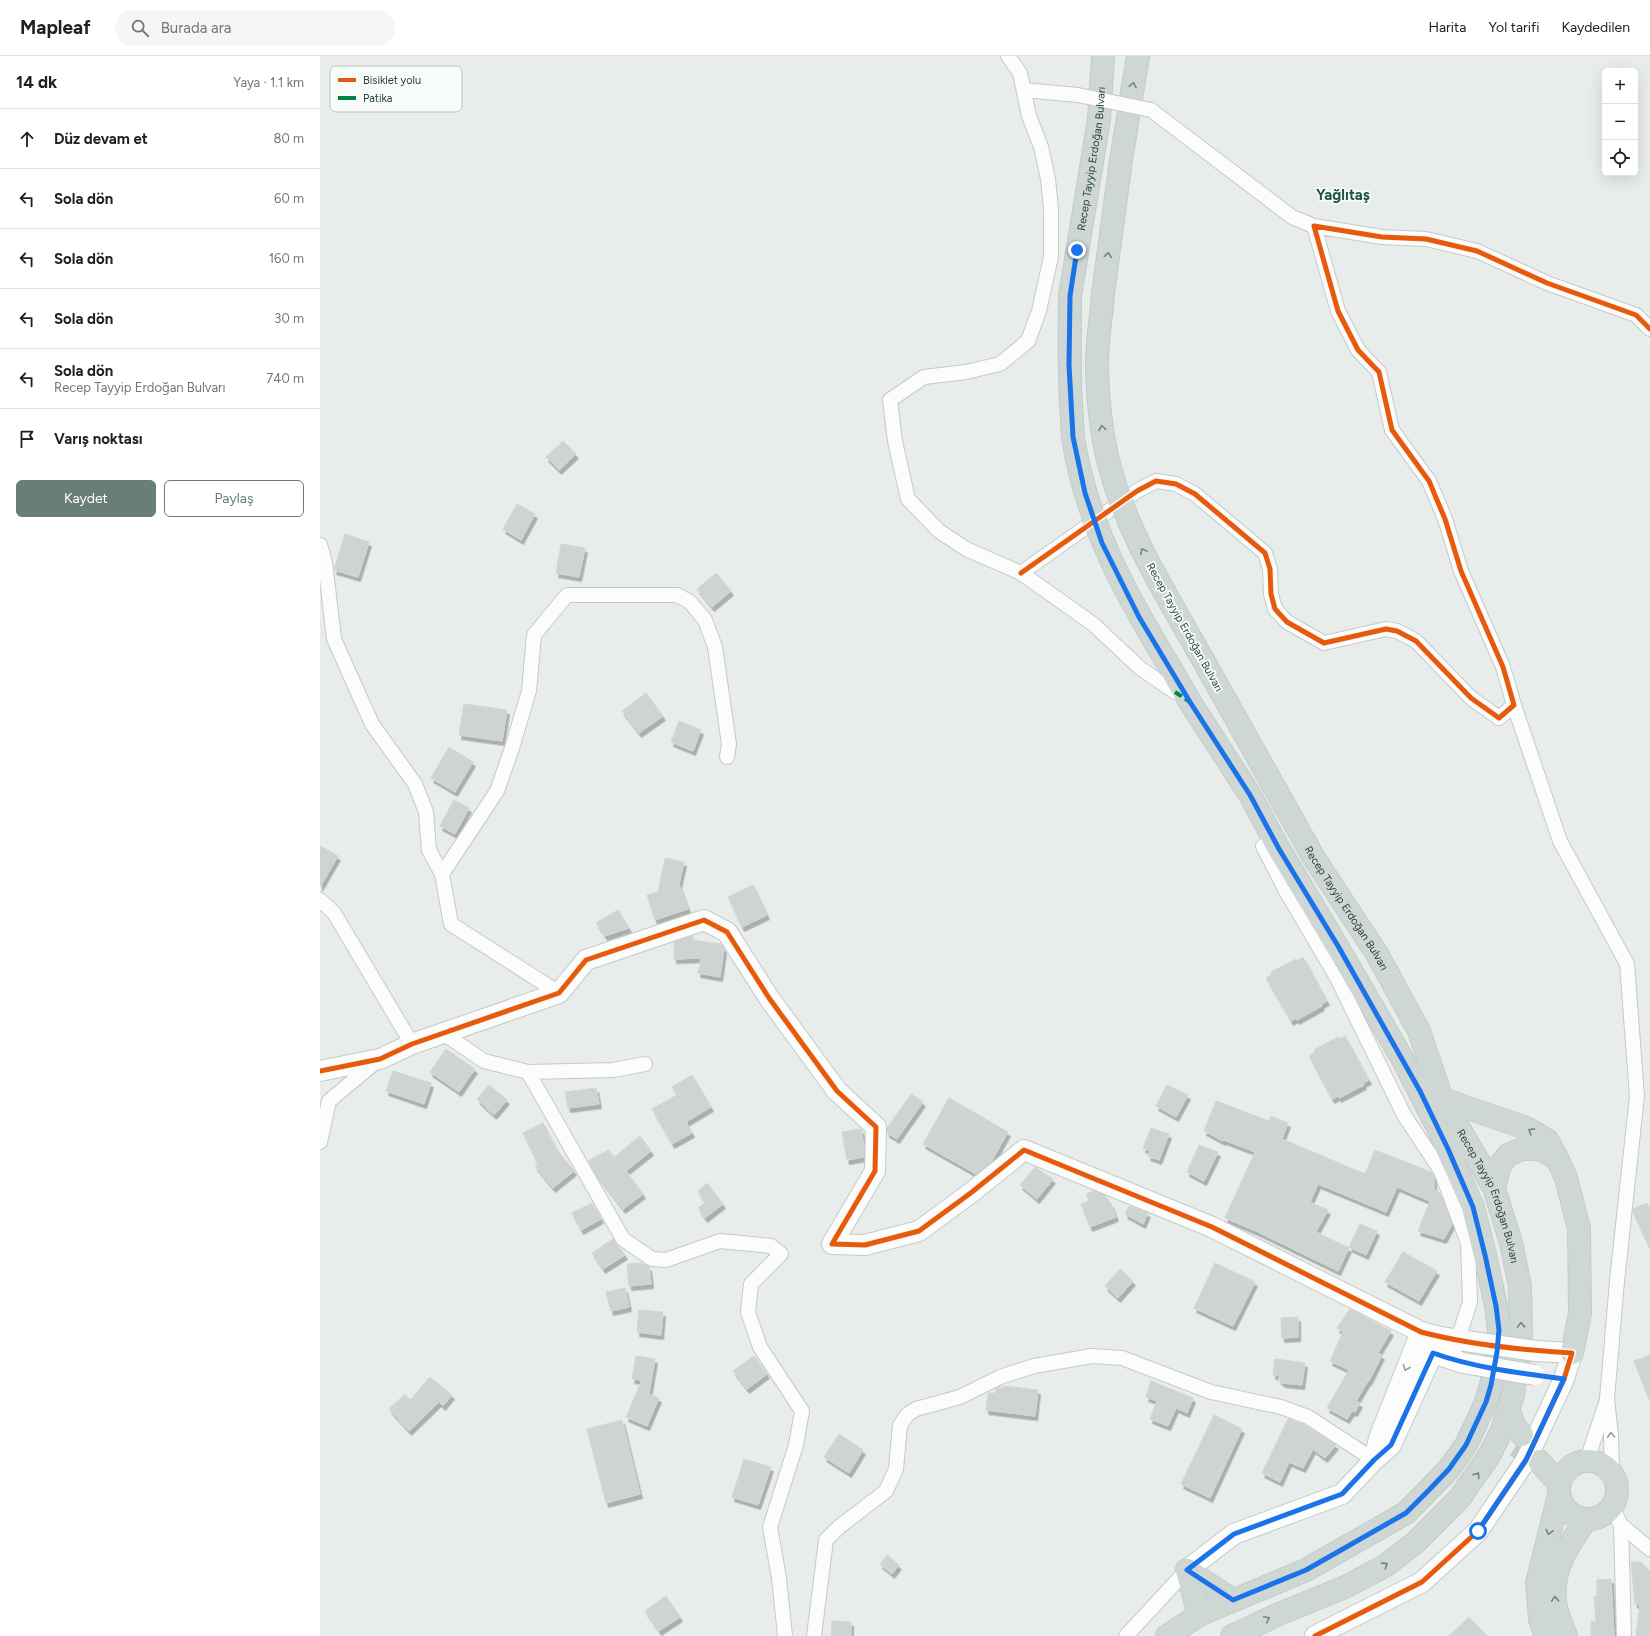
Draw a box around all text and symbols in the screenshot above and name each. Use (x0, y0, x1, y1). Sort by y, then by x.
search box (115, 10, 395, 46)
text: Mapleaf (20, 16, 91, 39)
icon: search (129, 17, 151, 39)
text: Burada ara (161, 19, 231, 37)
text: Harita (1428, 19, 1466, 36)
text: Yol tarifi (1488, 19, 1540, 36)
text: Kaydedilen (1562, 19, 1630, 36)
legend (330, 66, 462, 112)
map controls (1602, 68, 1638, 176)
button: + (1602, 68, 1638, 104)
text: 14 dk (16, 72, 57, 92)
text: Bisiklet yolu (363, 74, 421, 87)
text: Yaya · 1.1 km (233, 75, 304, 90)
one-way arrow (1128, 82, 1137, 88)
street label: Recep Tayyip Erdoğan Bulvarı (1075, 86, 1108, 232)
text: Patika (363, 92, 392, 105)
button: − (1602, 104, 1638, 140)
icon: ahead (16, 128, 38, 150)
text: Düz devam et (54, 130, 148, 148)
text: 80 m (273, 131, 304, 146)
button: locate (1602, 140, 1638, 176)
district label: Yağlıtaş (1316, 186, 1370, 204)
icon: left (16, 188, 38, 210)
text: Sola dön (54, 190, 113, 208)
text: 60 m (274, 191, 304, 206)
route end (1068, 241, 1086, 259)
icon: left (16, 248, 38, 270)
text: Sola dön (54, 250, 113, 268)
text: 160 m (269, 251, 304, 266)
one-way arrow (1103, 252, 1112, 258)
icon: left (16, 308, 38, 330)
text: Sola dön (54, 310, 113, 328)
text: 30 m (274, 311, 304, 326)
text: Sola dön (54, 362, 113, 380)
icon: left (16, 368, 38, 390)
text: 740 m (266, 371, 304, 386)
text: Recep Tayyip Erdoğan Bulvarı (54, 380, 225, 395)
one-way arrow (1099, 425, 1107, 431)
icon: arrive (16, 428, 38, 450)
text: Varış noktası (54, 430, 143, 448)
button: Kaydet (16, 480, 156, 517)
button: Paylaş (164, 480, 304, 517)
one-way arrow (1140, 548, 1148, 555)
street label: Recep Tayyip Erdoğan Bulvarı (1144, 561, 1225, 694)
street label: Recep Tayyip Erdoğan Bulvarı (1302, 844, 1391, 973)
street label: Recep Tayyip Erdoğan Bulvarı (1454, 1127, 1521, 1264)
one-way arrow (1528, 1128, 1535, 1135)
one-way arrow (1517, 1322, 1525, 1328)
one-way arrow (1403, 1365, 1411, 1372)
one-way arrow (1607, 1432, 1615, 1438)
one-way arrow (1473, 1472, 1480, 1479)
route start (1469, 1522, 1487, 1540)
one-way arrow (1545, 1529, 1553, 1536)
one-way arrow (1381, 1562, 1388, 1570)
one-way arrow (1551, 1596, 1560, 1602)
one-way arrow (1263, 1616, 1271, 1624)

